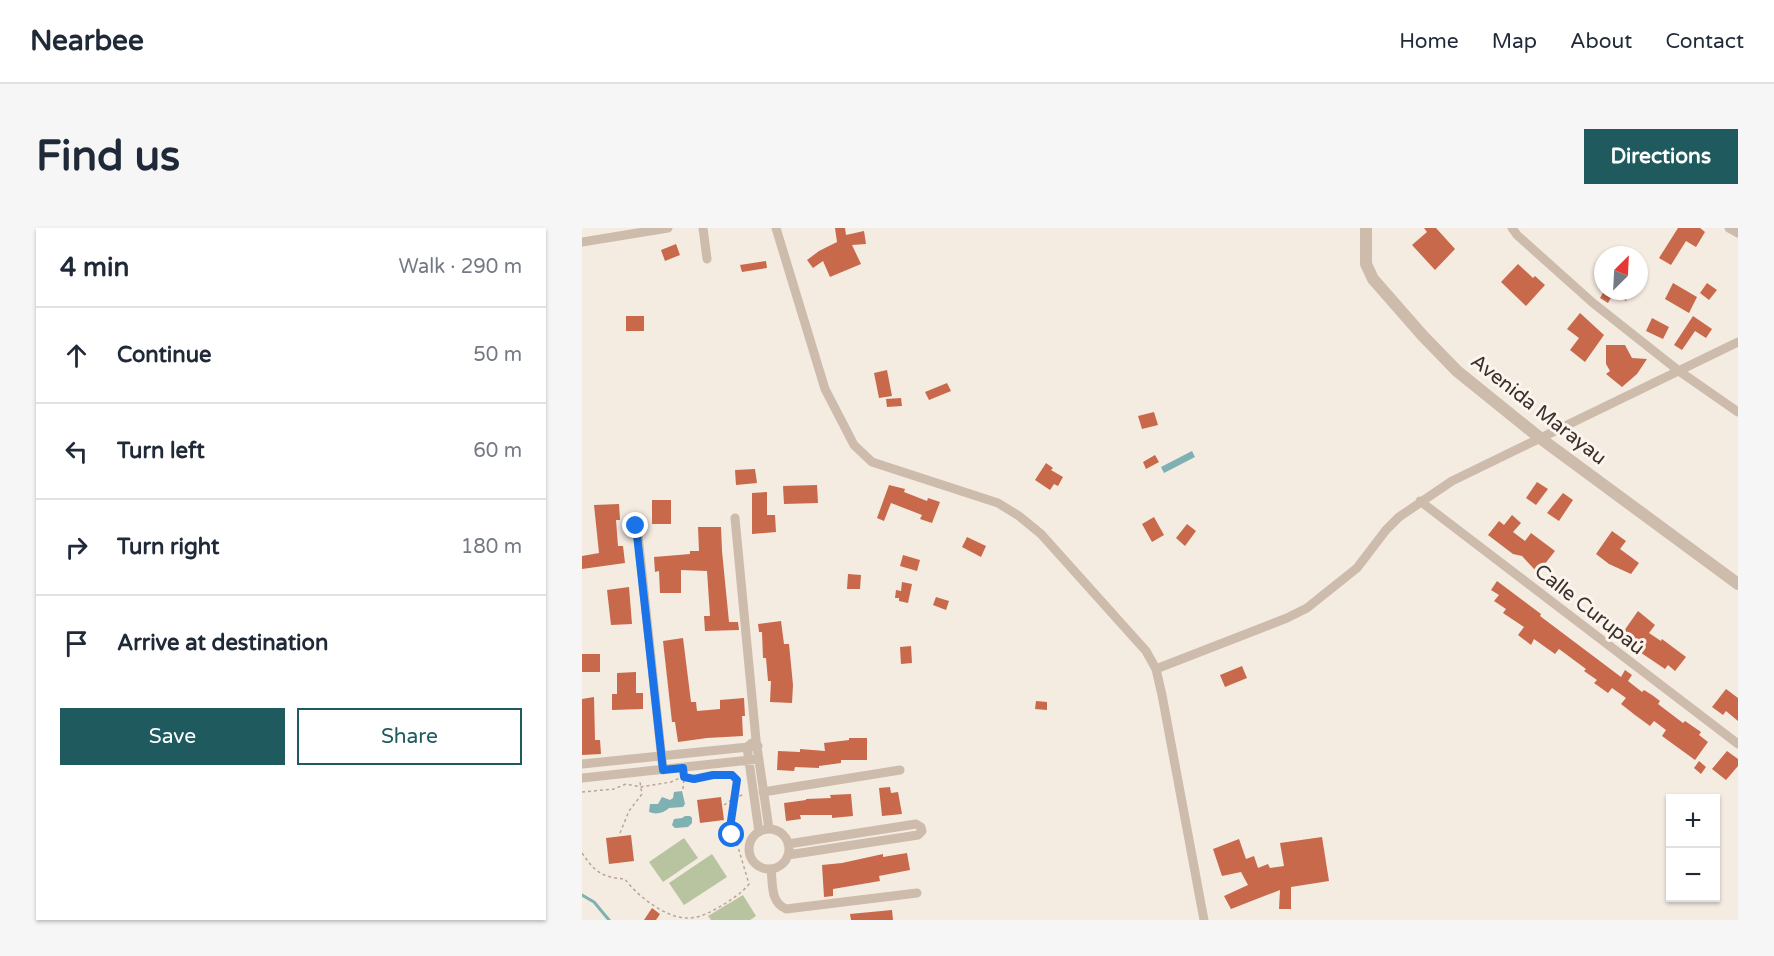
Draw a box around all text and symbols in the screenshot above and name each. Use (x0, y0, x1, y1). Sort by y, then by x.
text: Nearbee (30, 24, 144, 58)
text: Home (1399, 29, 1459, 54)
text: Map (1492, 29, 1537, 54)
text: About (1570, 29, 1632, 54)
text: Contact (1665, 29, 1744, 54)
button: Directions (1584, 129, 1738, 184)
text: Find us (36, 131, 180, 182)
north arrow (1594, 246, 1648, 300)
text: 4 min (60, 252, 129, 283)
text: Walk · 290 m (399, 255, 522, 279)
icon: ahead (60, 339, 93, 372)
text: Continue (117, 342, 212, 368)
text: 50 m (473, 343, 522, 367)
street label: Avenida Marayau (1466, 349, 1611, 470)
icon: left (60, 435, 93, 468)
text: Turn left (117, 438, 205, 464)
text: 60 m (473, 439, 522, 463)
route end (622, 512, 648, 538)
icon: right (60, 531, 93, 564)
text: Turn right (117, 534, 219, 560)
text: 180 m (461, 535, 522, 559)
street label: Calle Curupaú (1529, 559, 1649, 660)
icon: arrive (60, 627, 93, 660)
text: Arrive at destination (117, 630, 328, 656)
button: Save (60, 708, 285, 765)
button: Share (297, 708, 522, 765)
map controls (1666, 794, 1720, 902)
button: + (1666, 794, 1720, 848)
route start (718, 821, 744, 847)
button: − (1666, 848, 1720, 902)

